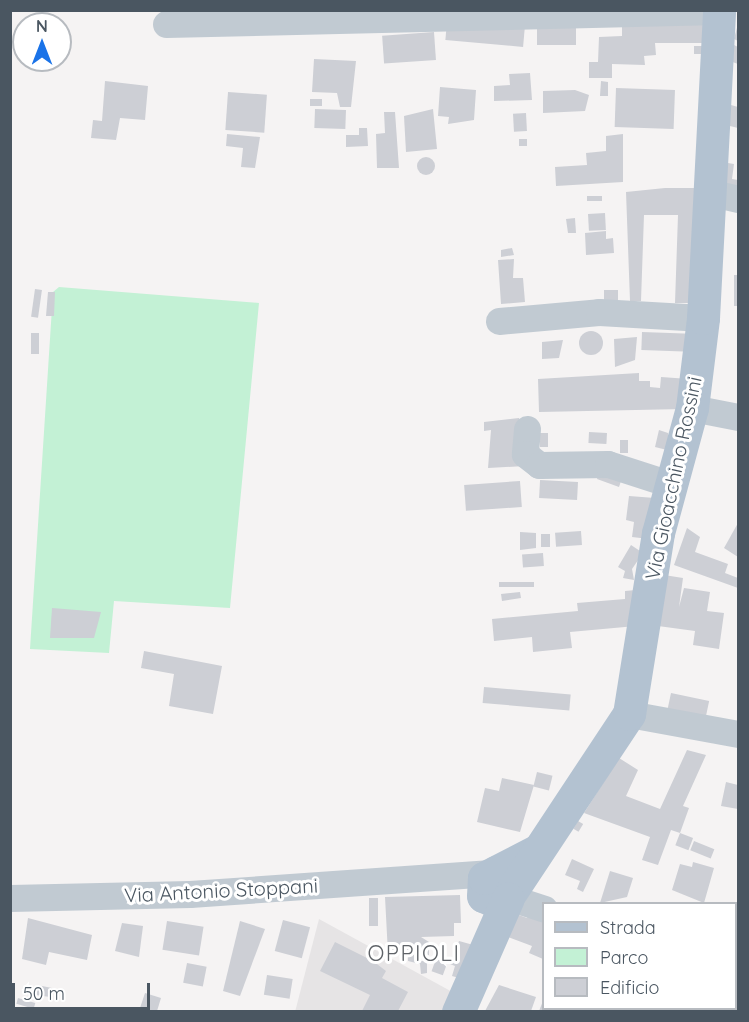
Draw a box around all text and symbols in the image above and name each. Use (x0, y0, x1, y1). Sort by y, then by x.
north arrow (12, 12, 72, 72)
text: N (36, 16, 48, 36)
street label: Via Gioacchino Rossini (640, 374, 706, 582)
street label: Via Antonio Stoppani (124, 873, 318, 907)
legend (542, 902, 737, 1010)
text: Strada (600, 916, 656, 939)
district label: OPPIOLI (367, 941, 461, 967)
text: Parco (600, 946, 648, 969)
scale bar (15, 971, 153, 1009)
text: Edificio (600, 976, 659, 999)
text: 50 m (23, 982, 65, 1005)

